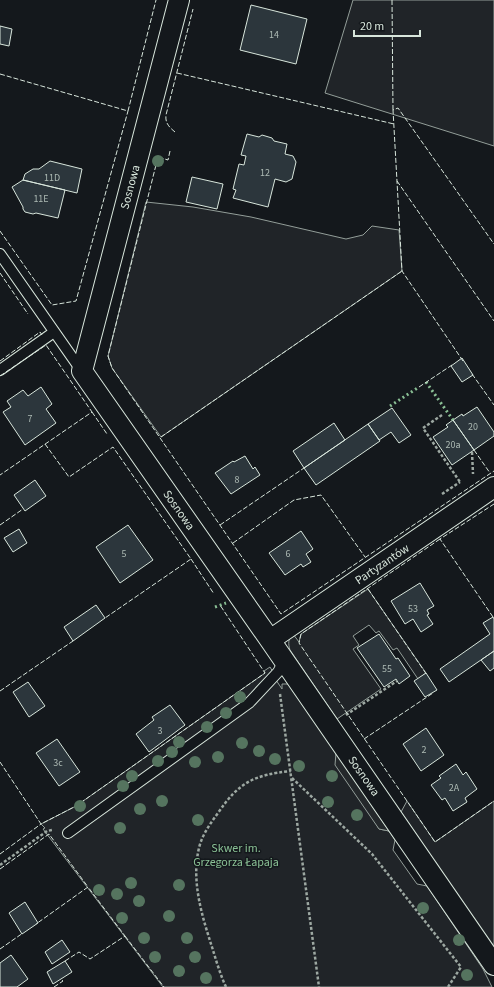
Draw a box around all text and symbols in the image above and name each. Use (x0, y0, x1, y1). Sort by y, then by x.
scale bar (354, 12, 420, 38)
text: 20 m (360, 18, 384, 35)
house number: 14 (269, 28, 279, 42)
street label: Sosnowa (116, 163, 145, 211)
house number: 12 (260, 166, 270, 180)
house number: 11D (44, 171, 60, 185)
house number: 11E (33, 192, 49, 206)
house number: 7 (28, 412, 33, 426)
house number: 20 (468, 420, 478, 434)
house number: 20a (446, 438, 460, 452)
house number: 8 (235, 473, 240, 487)
street label: Sosnowa (159, 487, 199, 534)
street label: Partyzantów (352, 540, 413, 589)
house number: 5 (122, 547, 127, 561)
house number: 6 (286, 547, 291, 561)
house number: 53 (408, 602, 418, 616)
house number: 55 (382, 662, 392, 676)
house number: 3 (158, 724, 163, 738)
house number: 2 (422, 743, 427, 757)
street label: Sosnowa (344, 753, 384, 800)
house number: 3c (53, 756, 63, 770)
house number: 2A (449, 781, 460, 795)
park label: Skwer im. Grzegorza Łapaja (193, 840, 279, 871)

